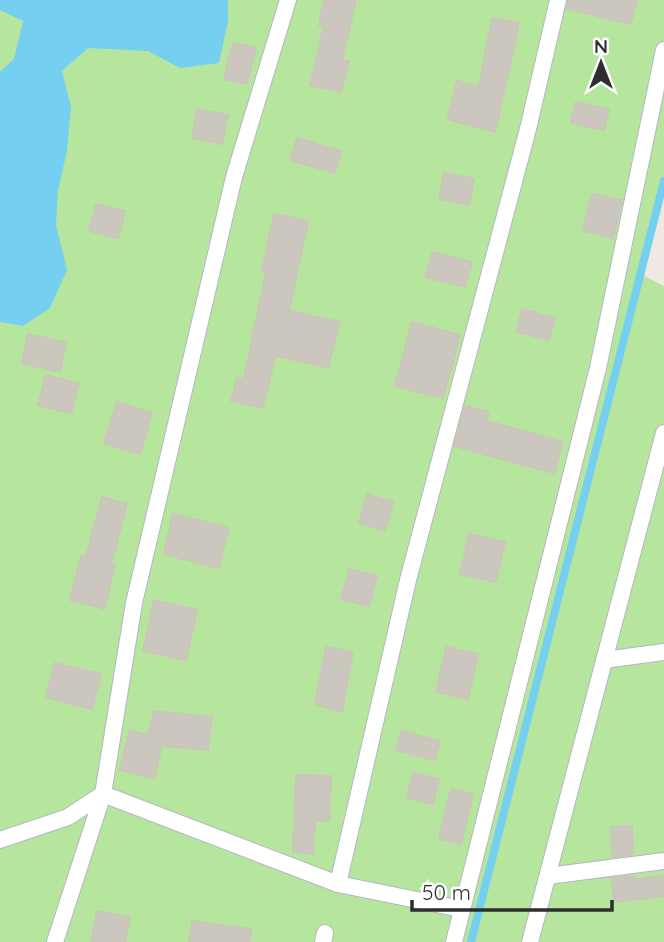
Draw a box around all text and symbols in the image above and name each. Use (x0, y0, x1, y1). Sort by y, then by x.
north arrow (566, 28, 636, 98)
text: N (594, 34, 608, 58)
scale bar (412, 869, 612, 913)
text: 50 m (422, 879, 471, 905)

